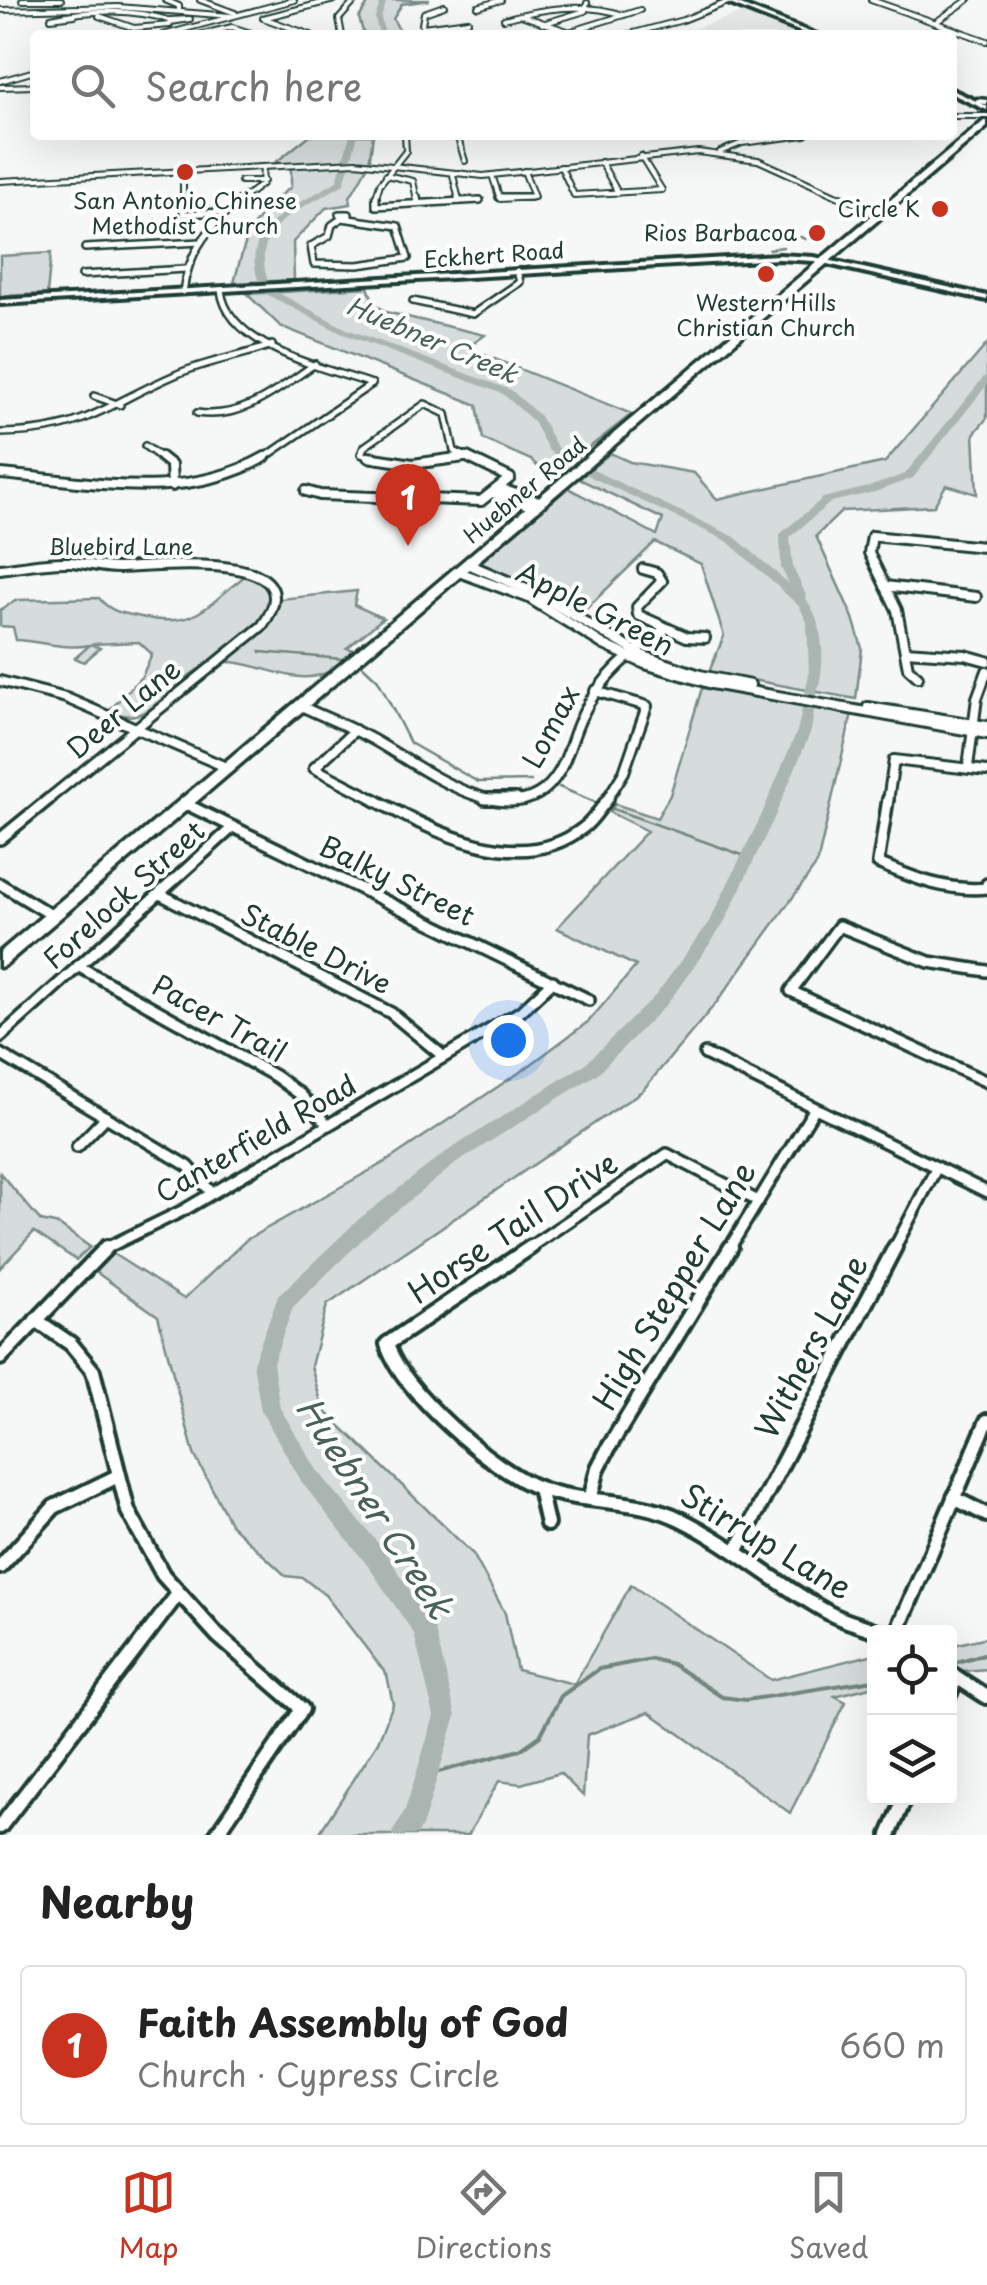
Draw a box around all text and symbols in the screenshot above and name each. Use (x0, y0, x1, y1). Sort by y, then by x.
search box (30, 30, 957, 140)
text: Search here (145, 57, 362, 114)
icon: search (65, 58, 120, 113)
marker: San Antonio Chinese Methodist Church (174, 161, 196, 183)
place label: San Antonio Chinese Methodist Church (73, 183, 297, 241)
place label: Circle K (837, 191, 920, 224)
marker: Circle K (929, 198, 951, 220)
place label: Rios Barbacoa (644, 215, 797, 248)
marker: Rios Barbacoa (806, 222, 828, 244)
street label: Eckhert Road (422, 232, 565, 275)
marker: Western Hills Christian Church (755, 263, 777, 285)
place label: Western Hills Christian Church (676, 285, 856, 343)
water label: Huebner Creek (341, 286, 525, 393)
street label: Huebner Road (455, 427, 593, 550)
pin: 1 (376, 464, 440, 546)
street label: Bluebird Lane (48, 529, 194, 562)
street label: Apple Green (509, 549, 682, 666)
street label: Deer Lane (57, 647, 190, 769)
street label: Lomax (510, 677, 589, 775)
street label: Forelock Street (32, 809, 214, 979)
street label: Balky Street (313, 823, 483, 936)
street label: Stable Drive (234, 891, 400, 1004)
street label: Pacer Trail (144, 963, 295, 1072)
your location (483, 1015, 534, 1066)
street label: Canterfield Road (146, 1062, 364, 1213)
street label: Horse Tail Drive (397, 1138, 626, 1314)
street label: High Stepper Lane (580, 1151, 767, 1419)
street label: Withers Lane (742, 1245, 879, 1447)
water label: Huebner Creek (284, 1385, 469, 1630)
street label: Stirrup Lane (672, 1470, 862, 1611)
map controls (867, 1625, 957, 1805)
button: locate (867, 1625, 957, 1715)
button: layers (867, 1715, 957, 1805)
text: Nearby (40, 1869, 194, 1932)
text: Faith Assembly of God (137, 1993, 568, 2050)
text: 1 (67, 2021, 82, 2069)
text: 660 m (839, 2021, 945, 2069)
text: Church · Cypress Circle (137, 2050, 500, 2098)
tab: Map (119, 2165, 178, 2268)
tab: Directions (416, 2165, 552, 2268)
tab: Saved (789, 2165, 868, 2268)

